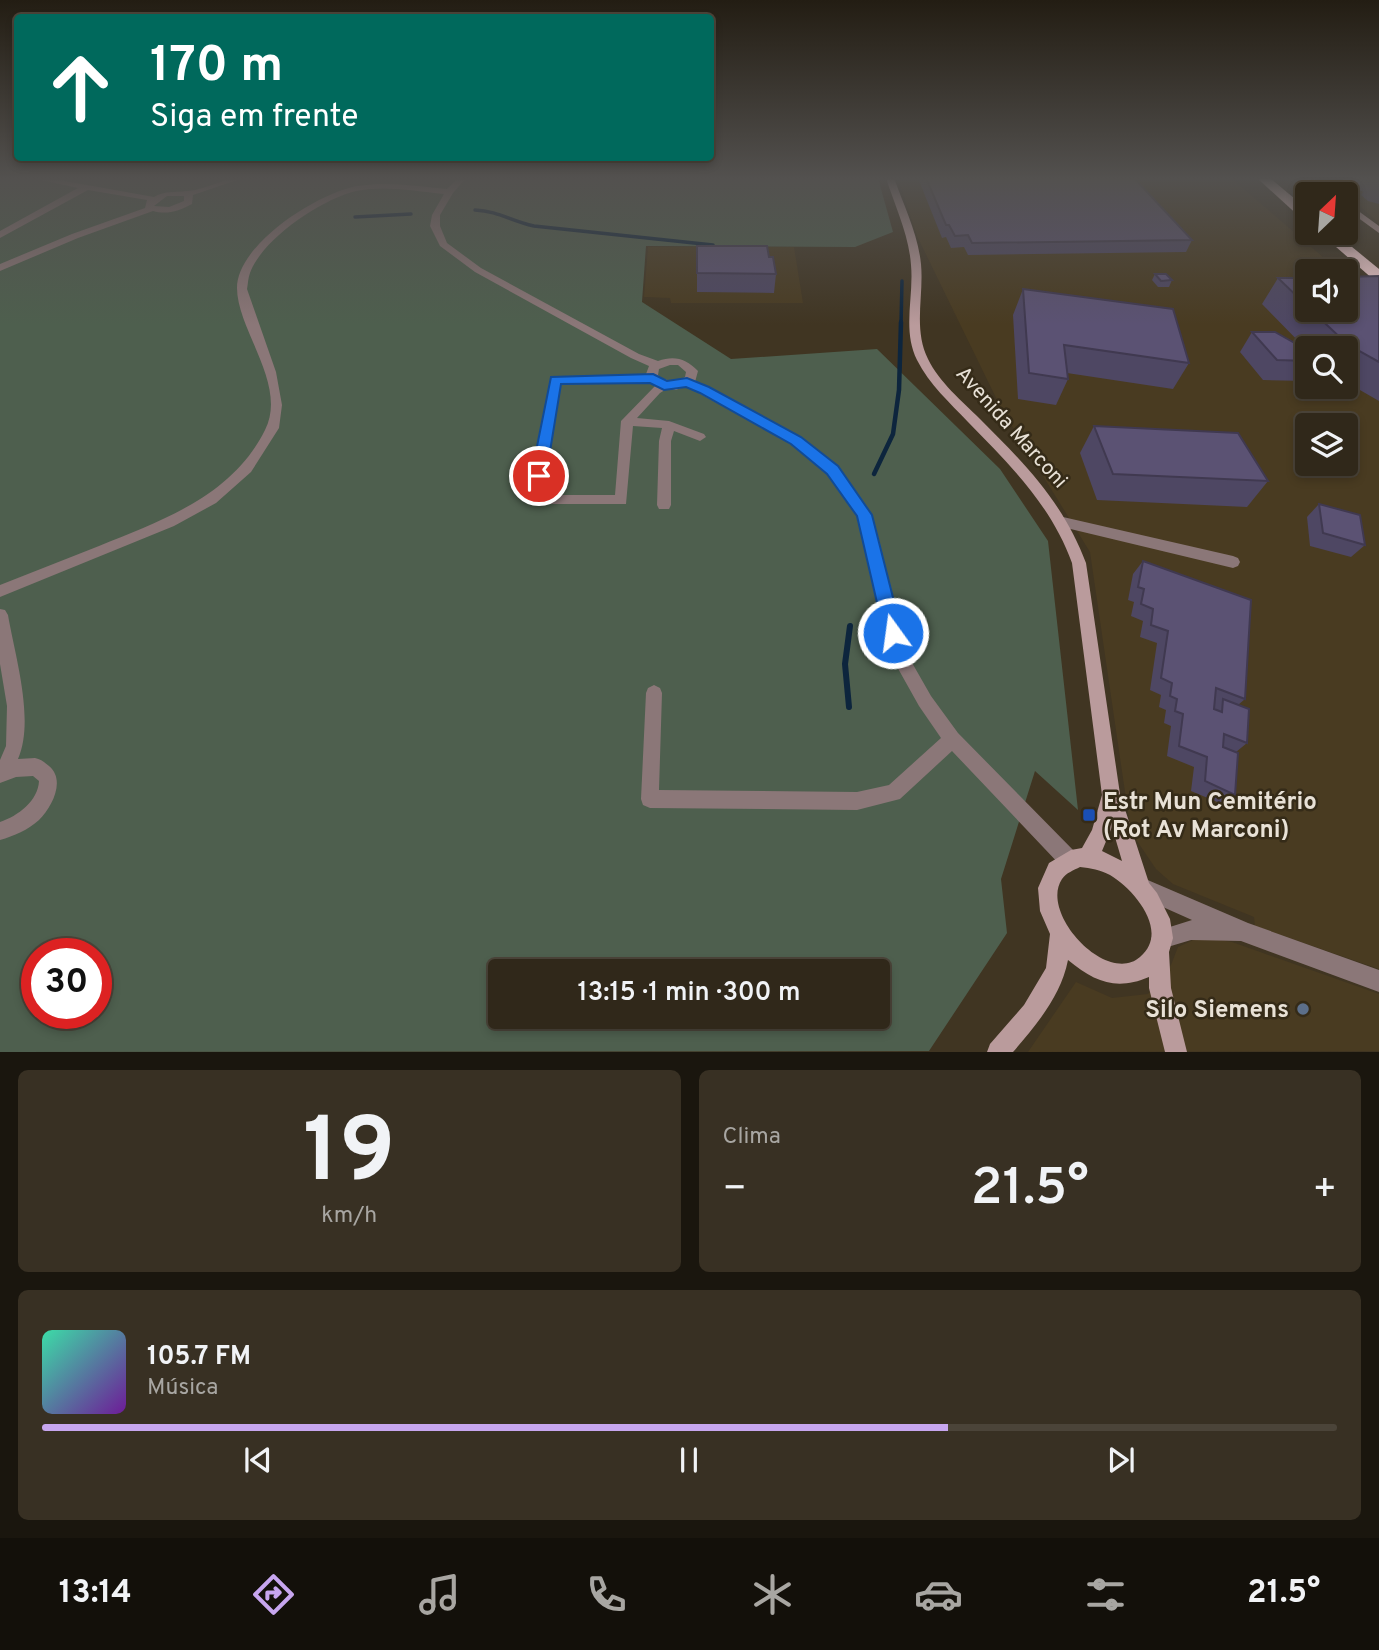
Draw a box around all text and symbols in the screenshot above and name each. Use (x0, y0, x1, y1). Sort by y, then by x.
text: 170 m (150, 37, 283, 99)
icon: ahead (35, 42, 126, 133)
text: Siga em frente (150, 98, 358, 138)
north arrow (1295, 182, 1358, 245)
map controls (1295, 182, 1358, 476)
button: sound (1295, 259, 1358, 322)
button: search (1295, 336, 1358, 399)
street label: Avenida Marconi (949, 361, 1073, 495)
button: layers (1295, 413, 1358, 476)
pin (509, 446, 569, 506)
icon: arrive (520, 457, 558, 495)
position arrow (856, 596, 930, 670)
place label: Estr Mun Cemitério (Rot Av Marconi) (1103, 788, 1317, 846)
marker: Estr Mun Cemitério (Rot Av Marconi) (1081, 807, 1097, 823)
speed limit sign: 30 (21, 938, 112, 1029)
text: 13:15 · 1 min · 300 m (578, 977, 800, 1010)
place label: Silo Siemens (1145, 996, 1289, 1026)
marker: Silo Siemens (1295, 1001, 1311, 1017)
text: 19 (303, 1099, 395, 1214)
text: Clima (723, 1123, 781, 1152)
text: 21.5° (971, 1157, 1089, 1223)
text: − (723, 1166, 747, 1215)
text: + (1312, 1166, 1337, 1215)
text: km/h (321, 1202, 377, 1231)
text: 105.7 FM (147, 1341, 251, 1374)
text: Música (147, 1374, 218, 1403)
icon: previous (239, 1441, 277, 1479)
icon: pause (670, 1441, 708, 1479)
icon: next (1102, 1441, 1140, 1479)
icon: directions (249, 1570, 298, 1619)
icon: music (415, 1570, 464, 1619)
icon: phone (582, 1570, 631, 1619)
icon: climate (748, 1570, 797, 1619)
icon: car (914, 1570, 963, 1619)
icon: filters (1081, 1570, 1130, 1619)
text: 13:14 (59, 1574, 132, 1614)
text: 21.5° (1247, 1574, 1320, 1614)

